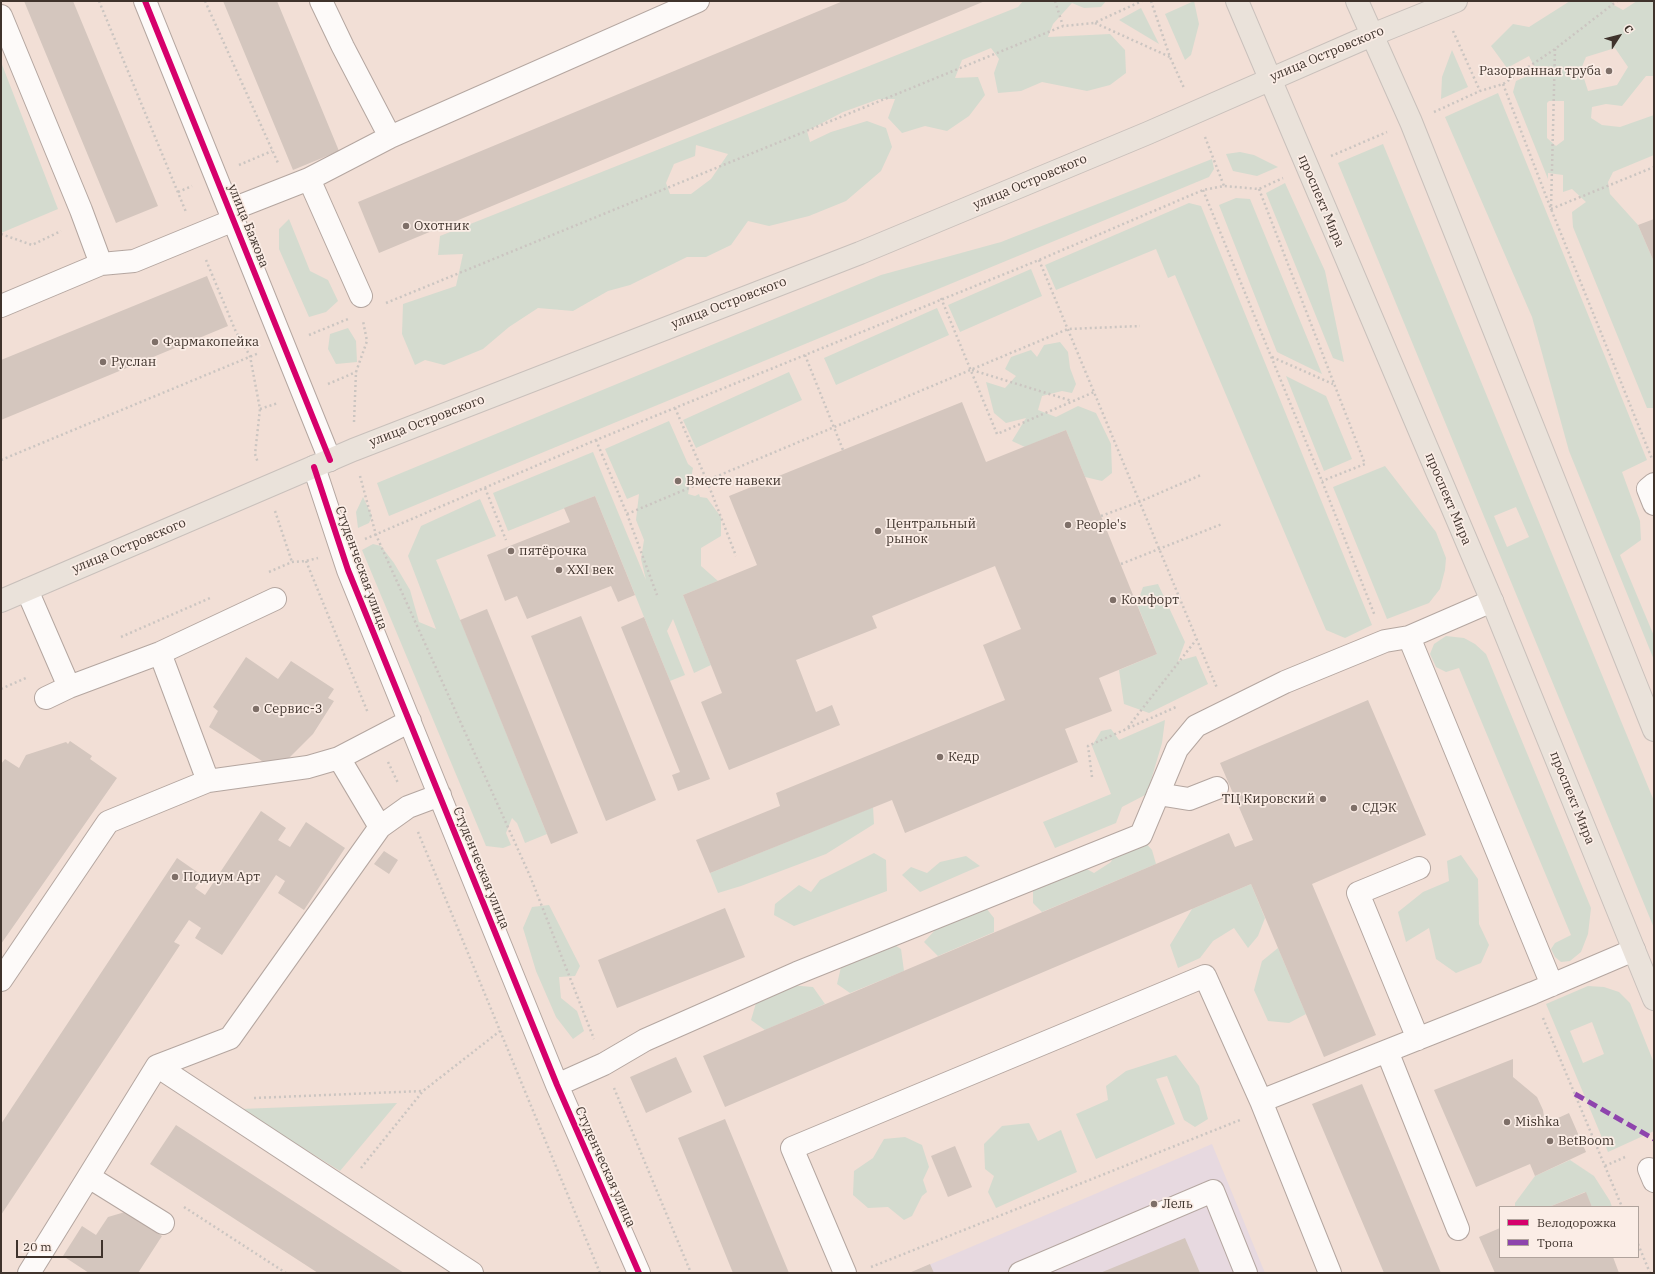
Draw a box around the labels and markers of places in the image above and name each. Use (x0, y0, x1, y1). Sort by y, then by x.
place label: Разорванная труба (1479, 63, 1601, 79)
marker: Разорванная труба (1604, 66, 1614, 76)
place label: Охотник (414, 218, 469, 234)
marker: Охотник (401, 221, 411, 231)
place label: Фармакопейка (163, 334, 259, 350)
marker: Фармакопейка (150, 337, 160, 347)
place label: Руслан (111, 354, 156, 370)
marker: Руслан (98, 357, 108, 367)
place label: Вместе навеки (686, 473, 781, 489)
marker: Вместе навеки (673, 476, 683, 486)
place label: Центральный рынок (886, 516, 976, 547)
place label: People's (1076, 517, 1126, 533)
marker: People's (1063, 520, 1073, 530)
marker: Центральный рынок (873, 526, 883, 536)
place label: пятёрочка (519, 543, 587, 559)
marker: пятёрочка (506, 546, 516, 556)
place label: XXI век (567, 562, 614, 578)
marker: XXI век (554, 565, 564, 575)
place label: Комфорт (1121, 592, 1179, 608)
marker: Комфорт (1108, 595, 1118, 605)
place label: Сервис-3 (264, 701, 323, 717)
marker: Сервис-3 (251, 704, 261, 714)
place label: Кедр (948, 749, 979, 765)
marker: Кедр (935, 752, 945, 762)
place label: ТЦ Кировский (1222, 791, 1315, 807)
marker: ТЦ Кировский (1318, 794, 1328, 804)
place label: СДЭК (1362, 800, 1397, 816)
marker: СДЭК (1349, 803, 1359, 813)
place label: Подиум Арт (183, 869, 260, 885)
marker: Подиум Арт (170, 872, 180, 882)
place label: Mishka (1515, 1114, 1560, 1130)
marker: Mishka (1502, 1117, 1512, 1127)
place label: BetBoom (1558, 1133, 1614, 1149)
marker: BetBoom (1545, 1136, 1555, 1146)
place label: Лель (1162, 1196, 1193, 1212)
marker: Лель (1149, 1199, 1159, 1209)

